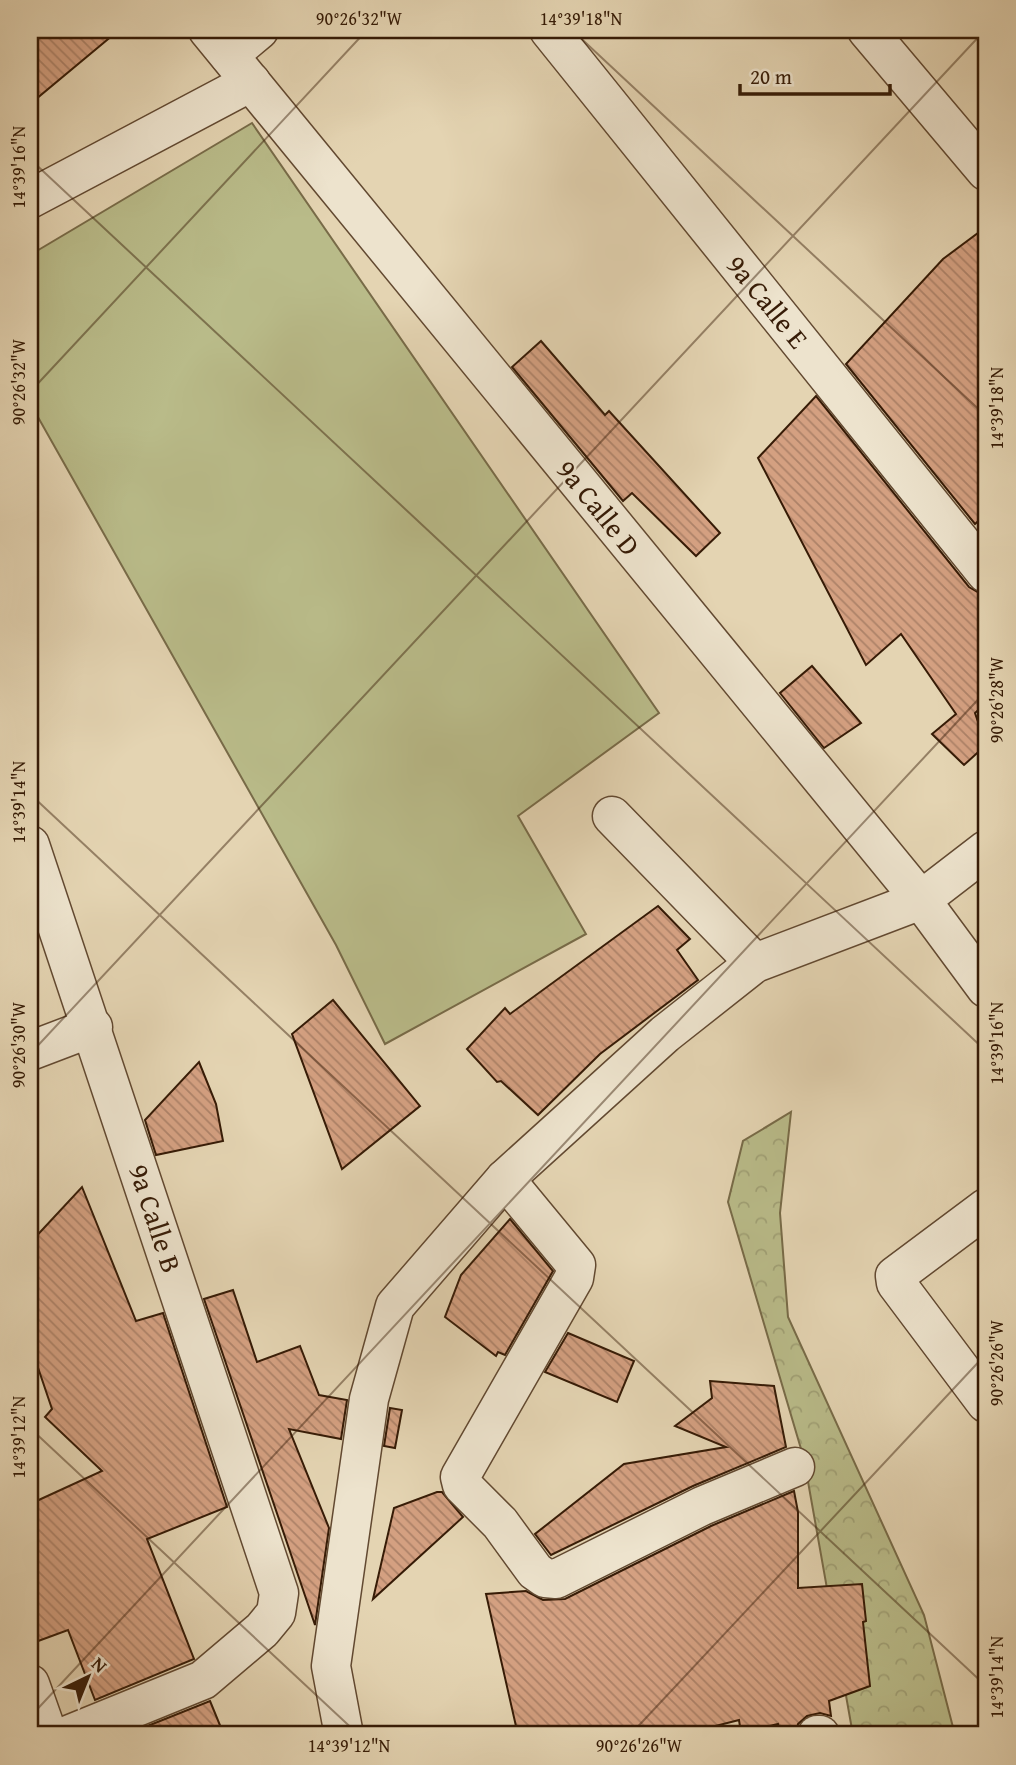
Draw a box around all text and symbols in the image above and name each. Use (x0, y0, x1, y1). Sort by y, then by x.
text: 90°26'32"W (316, 5, 403, 32)
text: 14°39'18"N (540, 5, 623, 32)
scale bar (740, 52, 890, 96)
text: 20 m (750, 61, 792, 92)
text: 14°39'16"N (5, 125, 32, 208)
street label: 9a Calle E (717, 245, 819, 357)
text: 90°26'32"W (5, 338, 32, 425)
text: 14°39'18"N (983, 366, 1010, 449)
street label: 9a Calle D (547, 450, 651, 564)
text: 90°26'28"W (983, 656, 1010, 743)
text: 14°39'14"N (5, 760, 32, 843)
text: 90°26'30"W (5, 1001, 32, 1088)
text: 14°39'16"N (983, 1001, 1010, 1084)
street label: 9a Calle B (119, 1158, 193, 1278)
text: 90°26'26"W (983, 1319, 1010, 1406)
text: 14°39'12"N (5, 1395, 32, 1478)
text: 14°39'14"N (983, 1635, 1010, 1718)
north arrow (52, 1642, 122, 1712)
text: N (85, 1650, 114, 1679)
text: 14°39'12"N (308, 1732, 391, 1759)
text: 90°26'26"W (596, 1732, 683, 1759)

